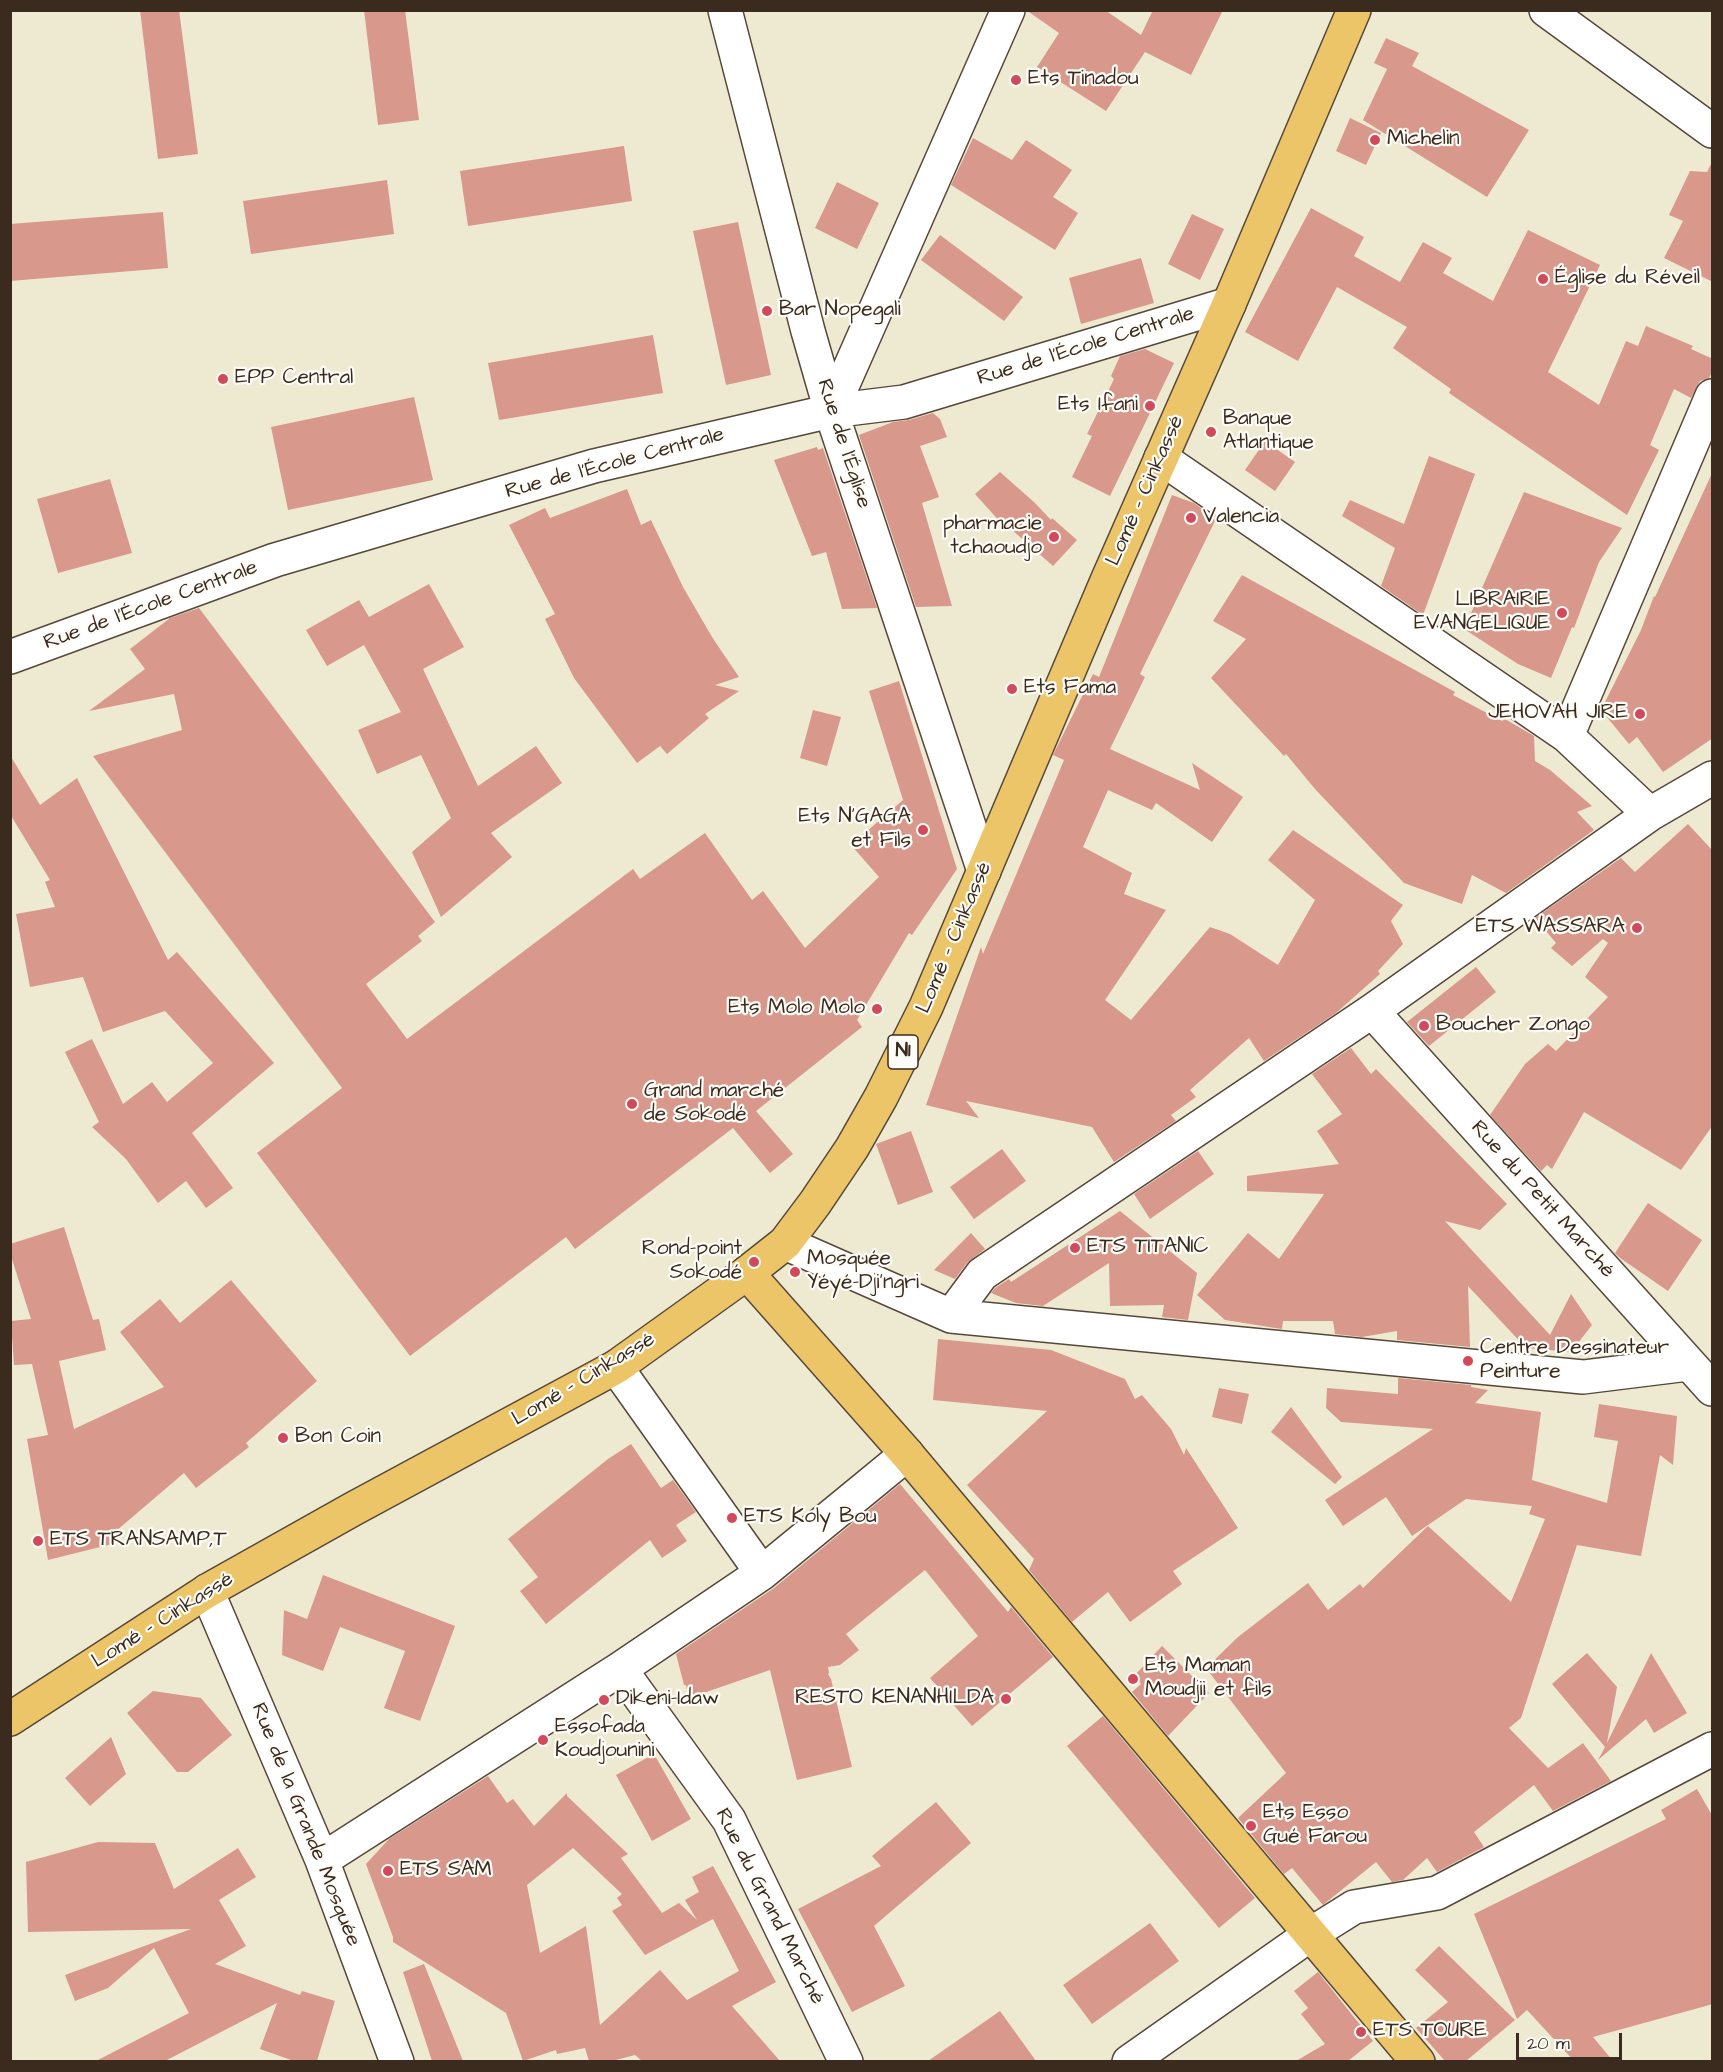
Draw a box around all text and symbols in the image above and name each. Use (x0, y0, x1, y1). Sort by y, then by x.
place label: Ets Tinadou (1028, 67, 1139, 93)
marker: Ets Tinadou (1009, 73, 1023, 87)
place label: Michelin (1387, 127, 1460, 153)
marker: Michelin (1368, 133, 1382, 147)
place label: Église du Réveil (1555, 266, 1700, 292)
marker: Église du Réveil (1536, 272, 1550, 286)
place label: Bar Nopegali (779, 298, 901, 324)
street label: Rue de l'École Centrale (975, 302, 1197, 392)
marker: Bar Nopegali (760, 304, 774, 318)
place label: EPP Central (235, 366, 353, 392)
marker: EPP Central (216, 372, 230, 386)
street label: Rue de l'Église (810, 376, 876, 512)
place label: Ets Ifani (1058, 393, 1138, 419)
marker: Ets Ifani (1143, 399, 1157, 413)
place label: Banque Atlantique (1223, 407, 1314, 457)
street label: Lomé - Cinkassé (1102, 412, 1190, 570)
street label: Rue de l'École Centrale (503, 423, 727, 505)
marker: Banque Atlantique (1204, 425, 1218, 439)
place label: Valencia (1203, 505, 1279, 531)
marker: Valencia (1184, 511, 1198, 525)
place label: pharmacie tchaoudjo (943, 512, 1042, 562)
marker: pharmacie tchaoudjo (1047, 530, 1061, 544)
street label: Rue de l'École Centrale (41, 556, 261, 656)
place label: LIBRAIRIE EVANGELIQUE (1414, 588, 1550, 638)
marker: LIBRAIRIE EVANGELIQUE (1555, 606, 1569, 620)
place label: Ets Fama (1024, 676, 1116, 702)
marker: Ets Fama (1005, 682, 1019, 696)
place label: JEHOVAH JIRE (1488, 701, 1628, 727)
marker: JEHOVAH JIRE (1633, 707, 1647, 721)
place label: Ets N'GAGA et Fils (799, 805, 911, 855)
marker: Ets N'GAGA et Fils (916, 823, 930, 837)
street label: Lomé - Cinkassé (912, 859, 998, 1017)
place label: ETS WASSARA (1476, 915, 1625, 941)
marker: ETS WASSARA (1630, 921, 1644, 935)
place label: Ets Molo Molo (728, 996, 865, 1022)
marker: Ets Molo Molo (870, 1002, 884, 1016)
place label: Boucher Zongo (1436, 1013, 1590, 1039)
marker: Boucher Zongo (1417, 1019, 1431, 1033)
road number: N1 (888, 1035, 918, 1069)
place label: Grand marché de Sokodé (644, 1079, 784, 1129)
marker: Grand marché de Sokodé (625, 1097, 639, 1111)
street label: Rue du Petit Marché (1465, 1116, 1619, 1284)
place label: ETS TITANIC (1087, 1235, 1208, 1261)
place label: Rond-point Sokodé (642, 1237, 742, 1287)
marker: ETS TITANIC (1068, 1241, 1082, 1255)
place label: Mosquée Yéyé-Dji'ngri (807, 1247, 919, 1297)
marker: Rond-point Sokodé (747, 1255, 761, 1269)
marker: Mosquée Yéyé-Dji'ngri (788, 1265, 802, 1279)
street label: Lomé - Cinkassé (508, 1327, 660, 1433)
place label: Centre Dessinateur Peinture (1480, 1336, 1669, 1386)
marker: Centre Dessinateur Peinture (1461, 1354, 1475, 1368)
place label: Bon Coin (295, 1425, 381, 1451)
marker: Bon Coin (276, 1431, 290, 1445)
place label: ETS Koly Bou (744, 1505, 877, 1531)
marker: ETS Koly Bou (725, 1511, 739, 1525)
place label: ETS TRANSAMP,T (50, 1528, 227, 1554)
marker: ETS TRANSAMP,T (31, 1534, 45, 1548)
street label: Lomé - Cinkassé (88, 1567, 238, 1675)
place label: Ets Maman Moudjii et fils (1145, 1654, 1272, 1704)
marker: Ets Maman Moudjii et fils (1126, 1672, 1140, 1686)
place label: RESTO KENANHILDA (795, 1686, 994, 1712)
place label: Dikeni-Idaw (616, 1687, 719, 1713)
marker: RESTO KENANHILDA (999, 1692, 1013, 1706)
marker: Dikeni-Idaw (597, 1693, 611, 1707)
street label: Rue de la Grande Mosquée (245, 1700, 365, 1950)
place label: Essofada Koudjounini (555, 1715, 655, 1765)
marker: Essofada Koudjounini (536, 1733, 550, 1747)
place label: Ets Esso Gué Farou (1263, 1801, 1367, 1851)
street label: Rue du Grand Marché (709, 1805, 829, 2009)
marker: Ets Esso Gué Farou (1244, 1819, 1258, 1833)
place label: ETS SAM (400, 1858, 492, 1884)
marker: ETS SAM (381, 1864, 395, 1878)
place label: ETS TOURE (1373, 2019, 1487, 2045)
scale bar (1519, 2021, 1626, 2059)
marker: ETS TOURE (1354, 2025, 1368, 2039)
text: 20 m (1527, 2031, 1570, 2056)

